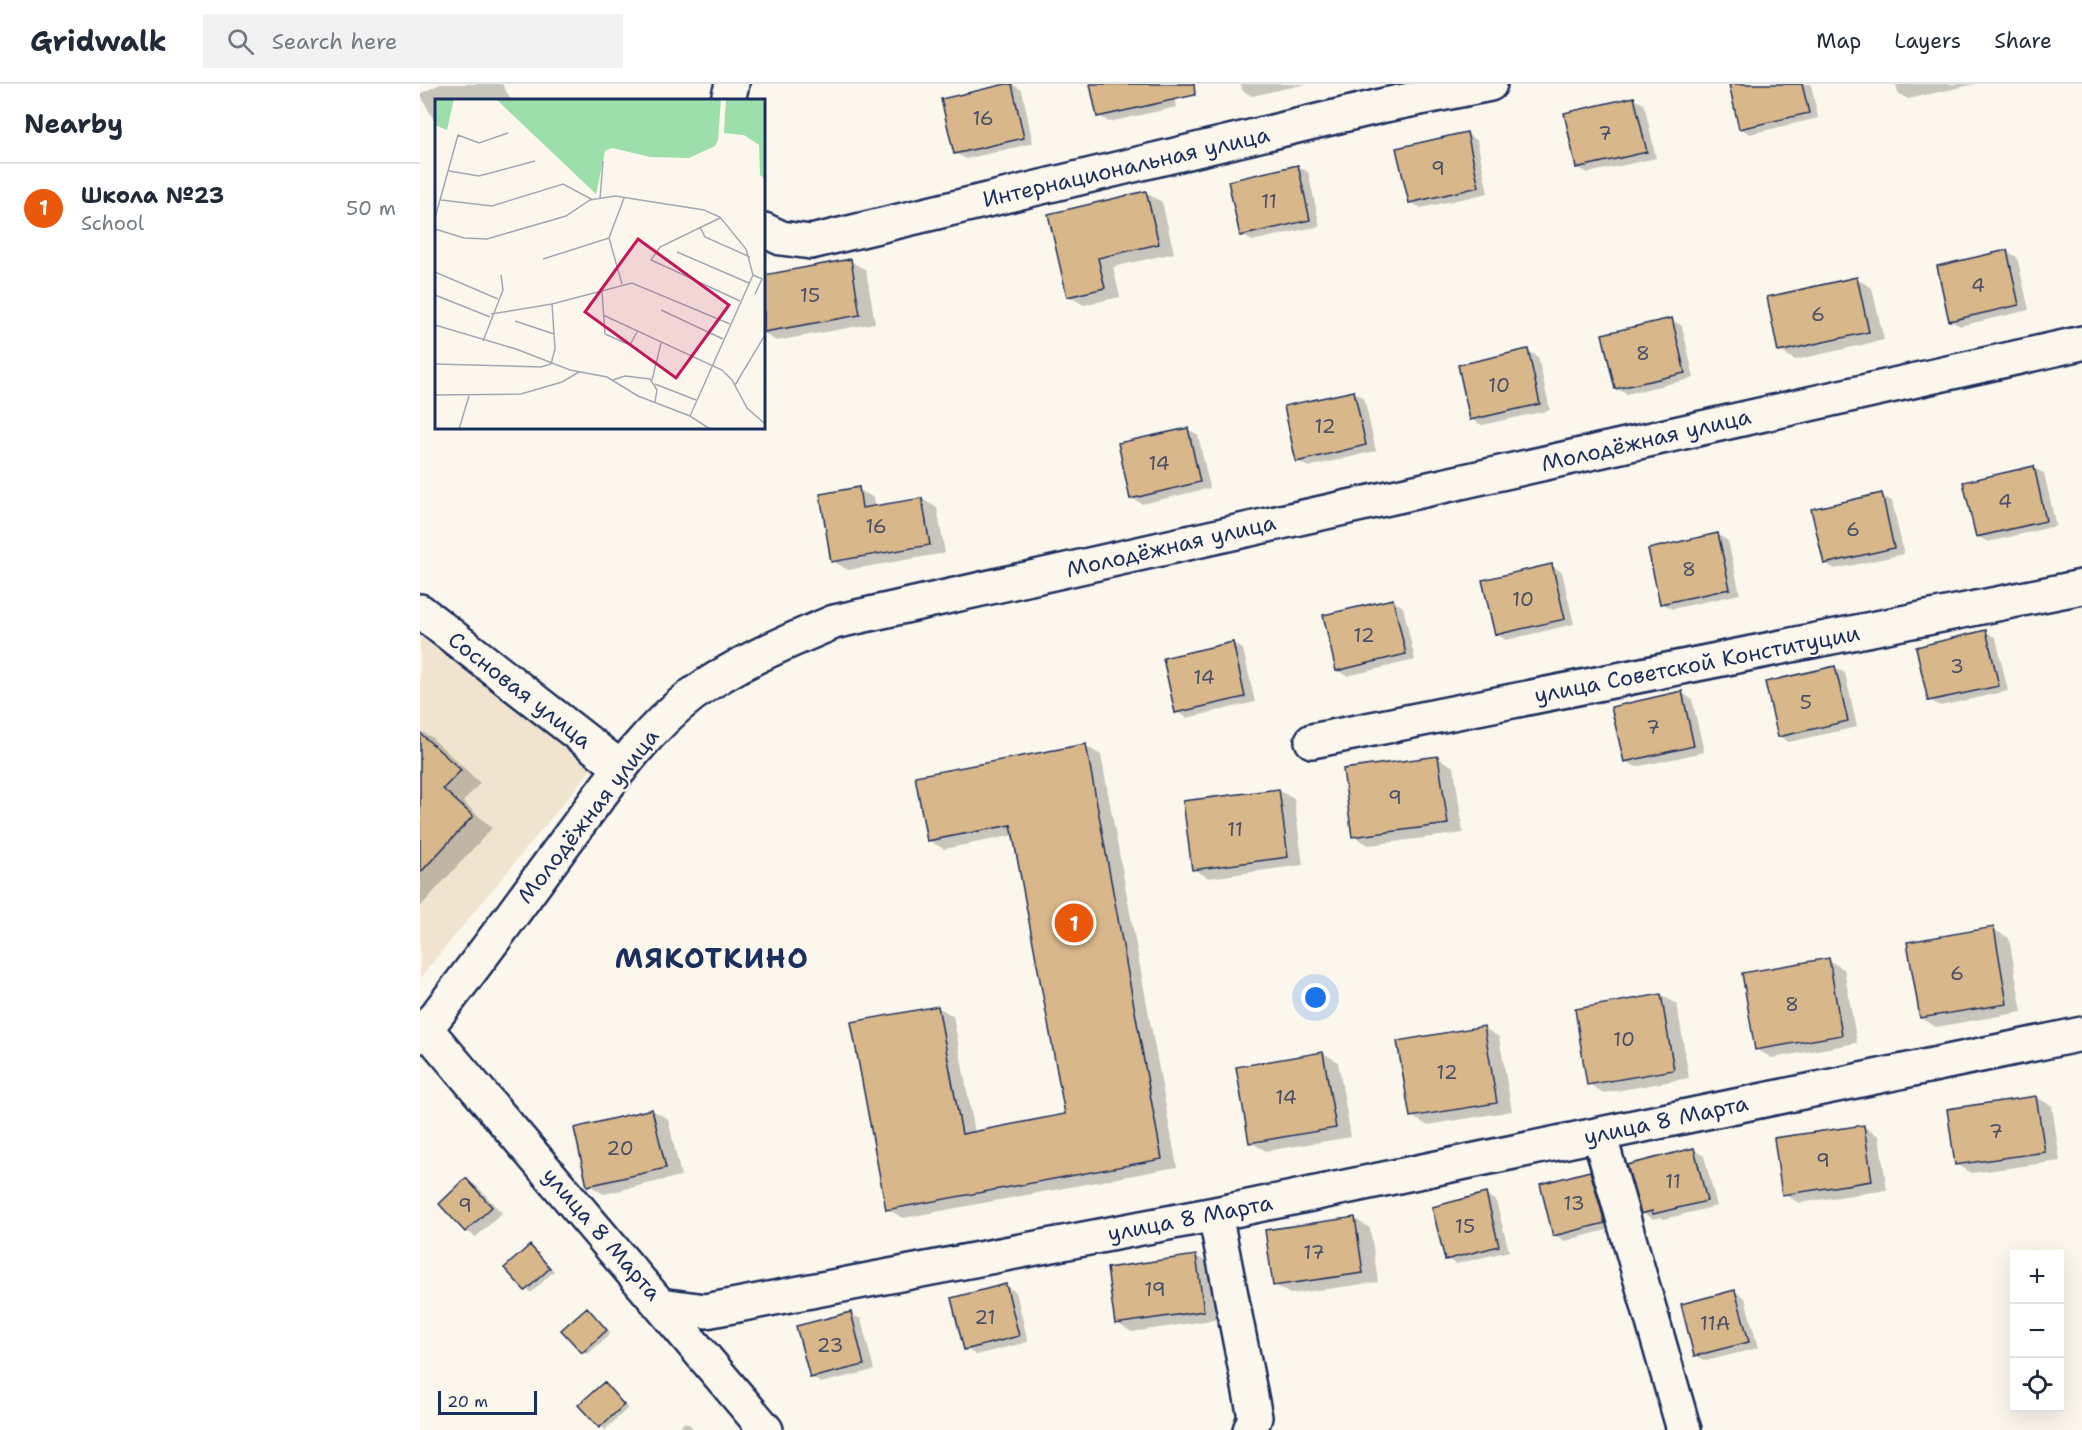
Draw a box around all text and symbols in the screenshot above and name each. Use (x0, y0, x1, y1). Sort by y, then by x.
search box (203, 14, 623, 68)
text: Gridwalk (30, 22, 167, 60)
icon: search (224, 25, 257, 58)
text: Search here (272, 27, 398, 56)
text: Map (1816, 27, 1861, 55)
text: Layers (1894, 27, 1961, 55)
text: Share (1994, 27, 2052, 55)
inset map (435, 99, 765, 429)
house number: 16 (972, 105, 994, 131)
text: Nearby (24, 106, 123, 141)
street label: Интернациональная улица (980, 120, 1273, 214)
house number: 7 (1598, 120, 1612, 146)
house number: 9 (1431, 155, 1445, 181)
text: Школа №23 (81, 181, 224, 210)
house number: 11 (1261, 188, 1277, 214)
text: 1 (39, 195, 48, 221)
text: 50 m (346, 195, 396, 221)
text: School (81, 210, 144, 236)
house number: 4 (1971, 272, 1985, 298)
house number: 15 (800, 282, 820, 308)
house number: 6 (1811, 301, 1825, 327)
house number: 8 (1636, 340, 1650, 366)
house number: 10 (1488, 372, 1510, 398)
street label: Молодёжная улица (1538, 402, 1754, 478)
house number: 12 (1314, 413, 1336, 439)
house number: 14 (1148, 450, 1170, 476)
house number: 4 (1998, 488, 2012, 514)
street label: Молодёжная улица (1063, 508, 1279, 584)
house number: 16 (865, 513, 887, 539)
house number: 6 (1846, 516, 1860, 542)
house number: 8 (1682, 556, 1696, 582)
house number: 10 (1512, 586, 1534, 612)
street label: улица Советской Конституции (1532, 618, 1862, 710)
house number: 12 (1353, 622, 1375, 648)
street label: Сосновая улица (442, 625, 598, 755)
house number: 3 (1950, 653, 1964, 679)
house number: 14 (1193, 664, 1215, 690)
house number: 5 (1800, 689, 1812, 715)
house number: 7 (1646, 714, 1660, 740)
street label: Молодёжная улица (511, 722, 666, 909)
house number: 9 (1388, 784, 1402, 810)
house number: 11 (1227, 816, 1243, 842)
pin: 1 (1054, 900, 1094, 946)
district label: МЯКОТКИНО (615, 939, 809, 977)
house number: 6 (1950, 960, 1964, 986)
your location (1301, 983, 1330, 1012)
house number: 8 (1785, 991, 1799, 1017)
house number: 10 (1613, 1026, 1635, 1052)
house number: 12 (1436, 1059, 1458, 1085)
house number: 14 (1275, 1084, 1297, 1110)
street label: улица 8 Марта (1581, 1088, 1751, 1152)
house number: 7 (1989, 1118, 2003, 1144)
house number: 20 (606, 1135, 634, 1161)
house number: 9 (1816, 1147, 1830, 1173)
street label: улица 8 Марта (536, 1161, 668, 1307)
house number: 11 (1665, 1168, 1681, 1194)
street label: улица 8 Марта (1105, 1188, 1275, 1248)
house number: 13 (1563, 1190, 1585, 1216)
house number: 9 (458, 1192, 472, 1218)
house number: 15 (1455, 1213, 1475, 1239)
house number: 17 (1303, 1239, 1325, 1265)
map controls (2010, 1250, 2064, 1412)
button: + (2010, 1250, 2064, 1304)
house number: 19 (1144, 1276, 1166, 1302)
house number: 21 (974, 1304, 996, 1330)
button: − (2010, 1304, 2064, 1358)
house number: 11А (1700, 1310, 1730, 1336)
house number: 23 (817, 1332, 843, 1358)
button: locate (2010, 1358, 2064, 1412)
scale bar (438, 1388, 537, 1416)
text: 20 m (447, 1391, 488, 1412)

